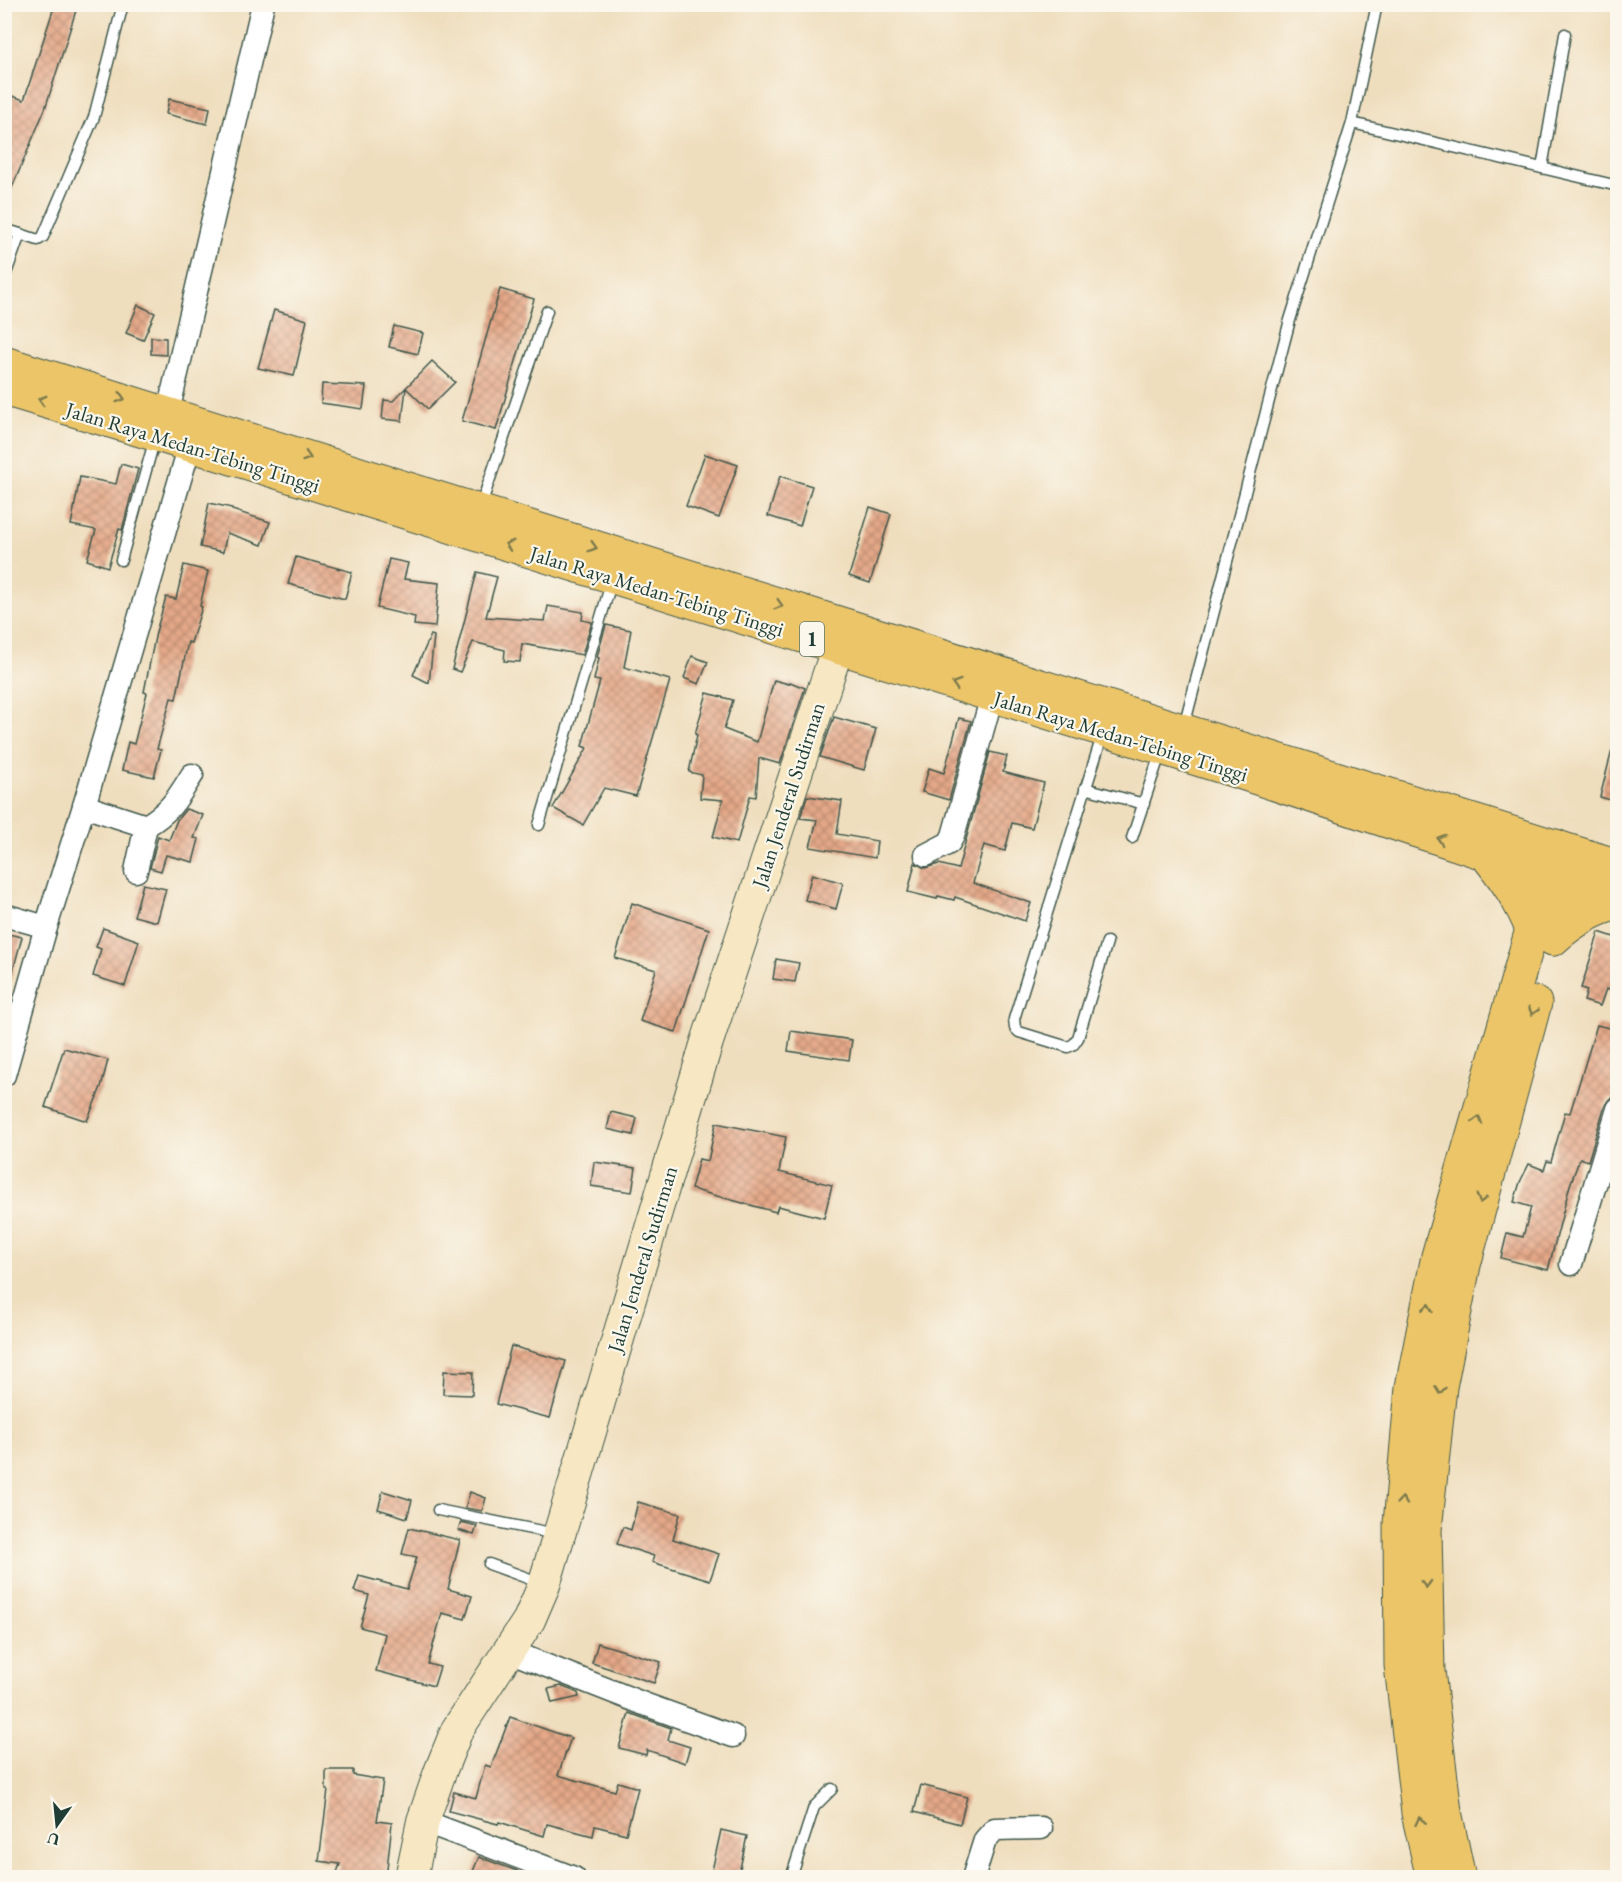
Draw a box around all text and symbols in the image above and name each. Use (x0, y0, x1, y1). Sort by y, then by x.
one-way arrow (115, 391, 126, 403)
one-way arrow (37, 395, 48, 407)
street label: Jalan Raya Medan-Tebing Tinggi (61, 395, 323, 499)
one-way arrow (301, 450, 312, 462)
one-way arrow (504, 539, 515, 552)
street label: Jalan Raya Medan-Tebing Tinggi (525, 539, 787, 643)
one-way arrow (587, 539, 598, 552)
one-way arrow (773, 597, 784, 610)
road number: 1 (800, 622, 824, 656)
one-way arrow (951, 679, 962, 691)
street label: Jalan Raya Medan-Tebing Tinggi (989, 684, 1251, 788)
street label: Jalan Jenderal Sudirman (745, 699, 831, 893)
one-way arrow (1437, 834, 1447, 846)
one-way arrow (1528, 1005, 1540, 1016)
one-way arrow (1471, 1115, 1483, 1125)
street label: Jalan Jenderal Sudirman (600, 1163, 683, 1357)
one-way arrow (1476, 1194, 1489, 1204)
one-way arrow (1421, 1303, 1434, 1313)
one-way arrow (1434, 1385, 1446, 1394)
one-way arrow (1395, 1496, 1408, 1505)
one-way arrow (1420, 1579, 1433, 1588)
north arrow (27, 1795, 87, 1855)
one-way arrow (1414, 1816, 1427, 1826)
text: U (45, 1827, 62, 1851)

